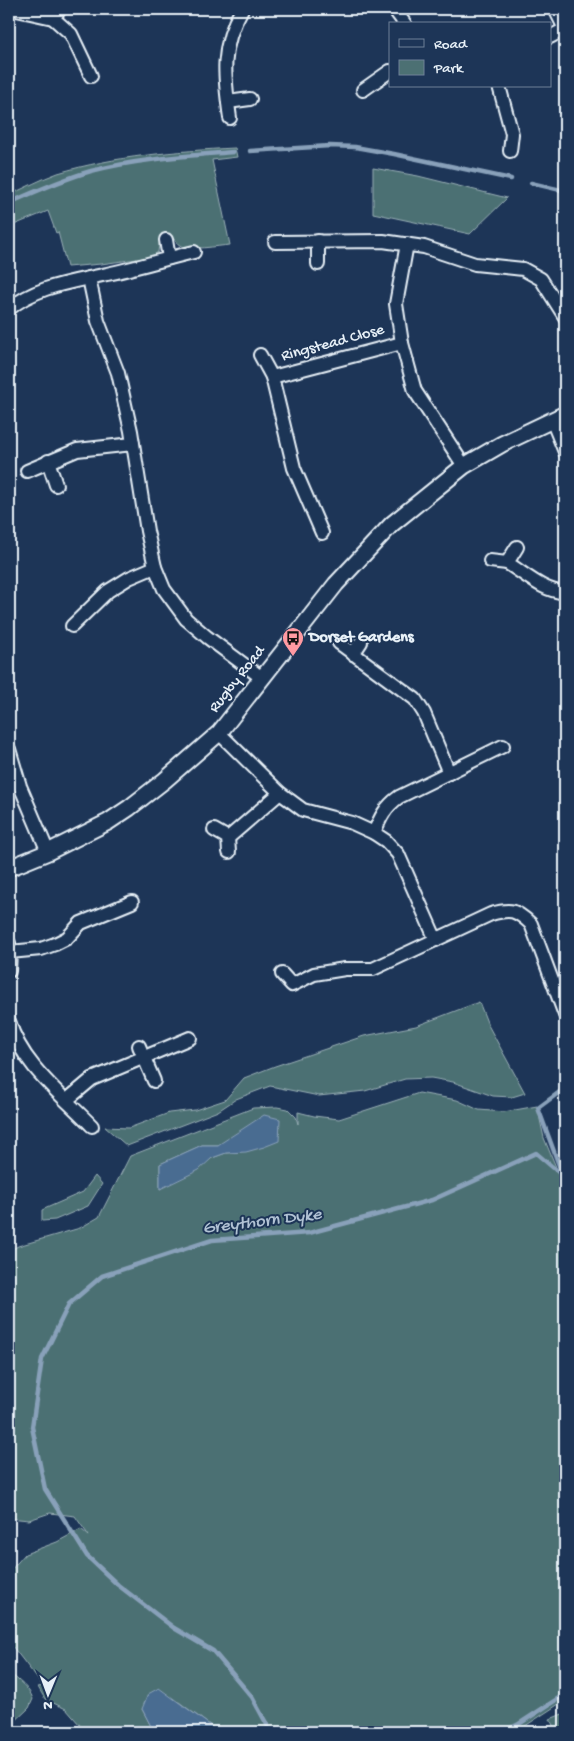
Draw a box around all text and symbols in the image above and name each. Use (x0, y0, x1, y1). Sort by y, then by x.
legend (389, 22, 552, 88)
text: Road (434, 36, 468, 54)
text: Park (433, 60, 464, 78)
street label: Ringstead Close (279, 321, 387, 367)
bus stop icon: Dorset Gardens (281, 626, 305, 657)
place label: Dorset Gardens (307, 629, 415, 648)
street label: Rugby Road (206, 641, 271, 717)
water label: Greythorn Dyke (201, 1204, 323, 1240)
north arrow (22, 1668, 72, 1718)
text: N (43, 1696, 53, 1713)

